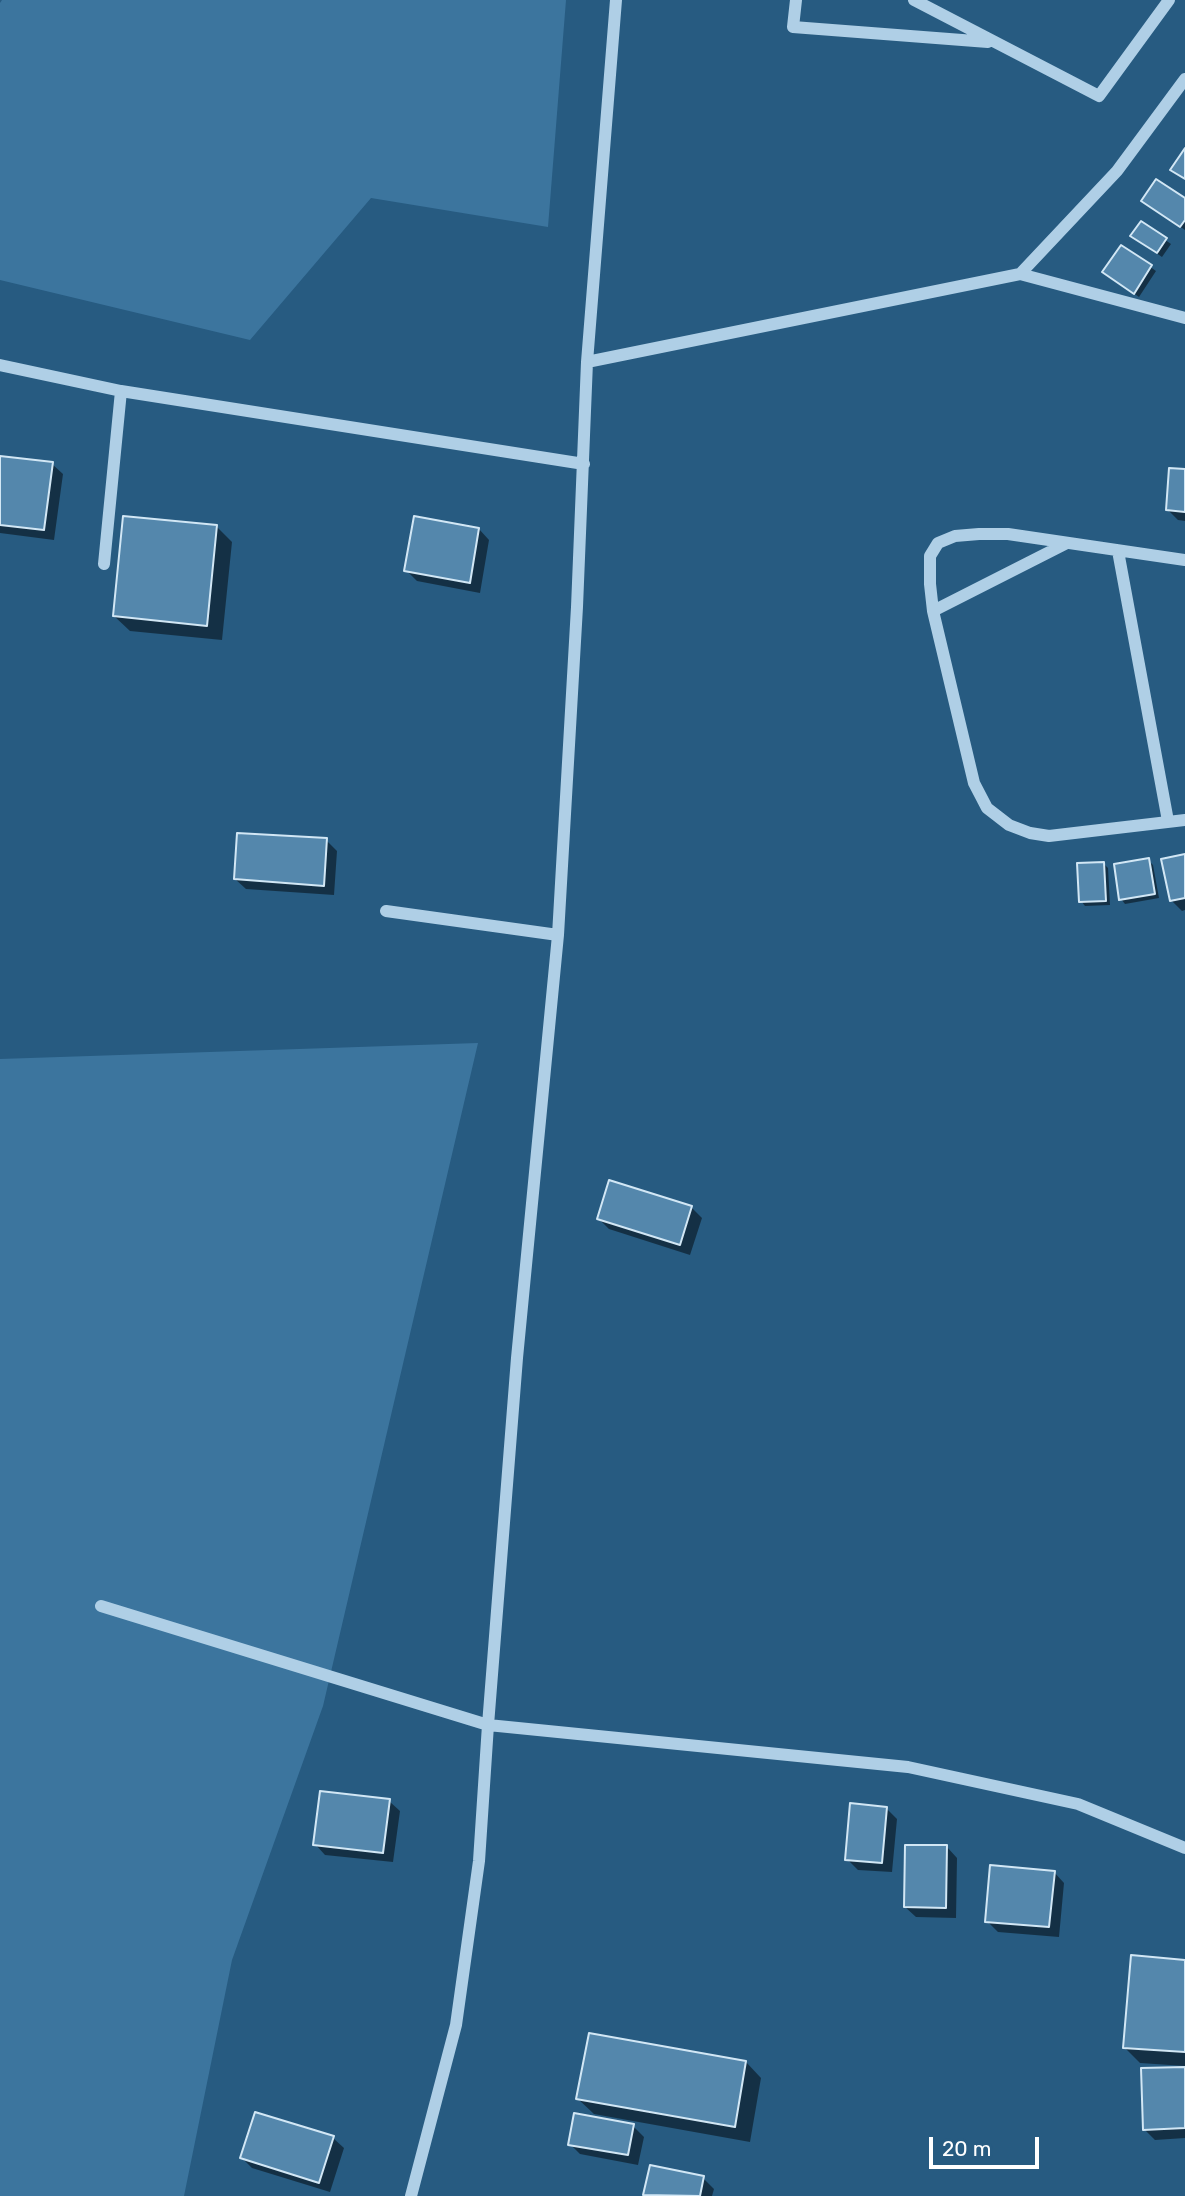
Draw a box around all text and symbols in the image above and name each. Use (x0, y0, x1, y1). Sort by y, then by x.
scale bar (933, 2122, 1043, 2166)
text: 20 m (942, 2136, 991, 2161)

